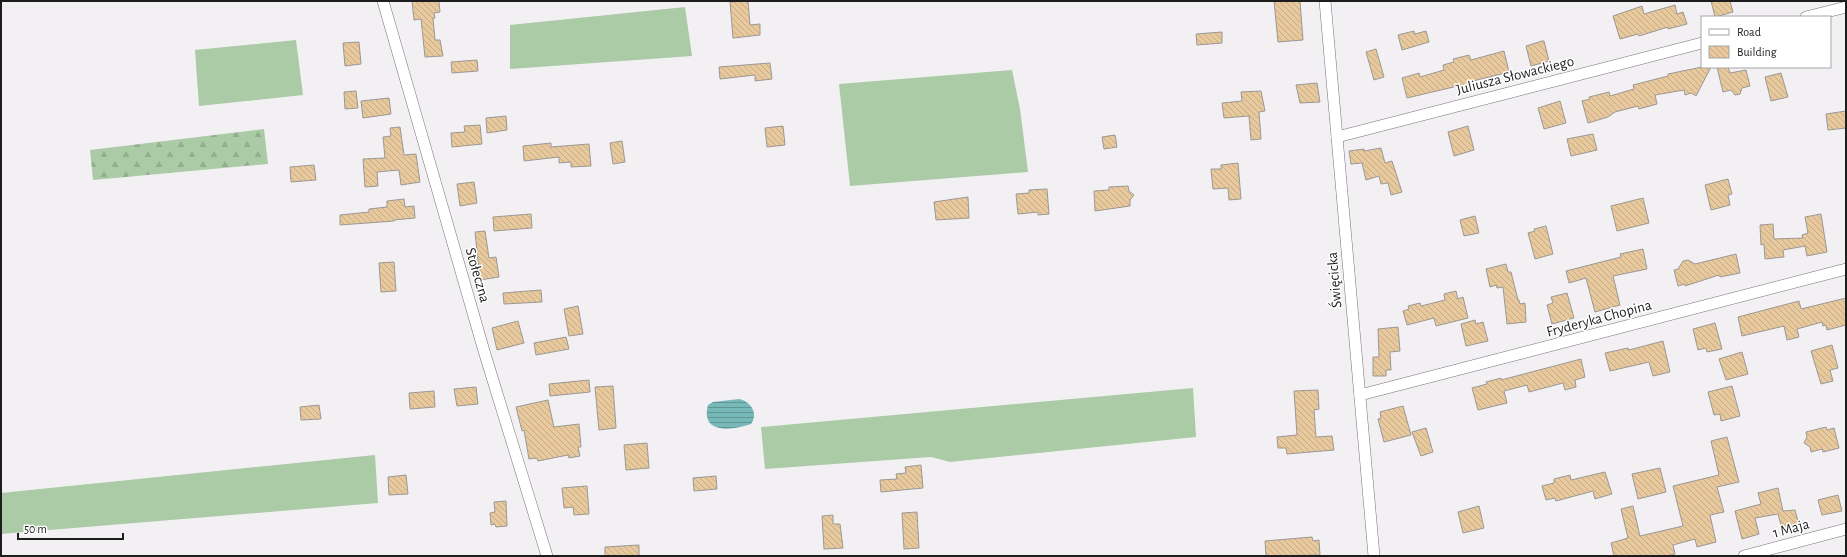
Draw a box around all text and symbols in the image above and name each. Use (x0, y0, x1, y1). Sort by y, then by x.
legend (1701, 16, 1831, 68)
text: Road (1737, 26, 1761, 38)
text: Building (1737, 46, 1777, 58)
street label: Juliusza Słowackiego (1455, 54, 1576, 97)
street label: Stołeczna (463, 246, 493, 304)
street label: Święcicka (1323, 251, 1344, 309)
street label: Fryderyka Chopina (1545, 297, 1653, 340)
scale bar (18, 515, 123, 541)
street label: 1 Maja (1771, 516, 1811, 541)
text: 50 m (24, 523, 47, 535)

